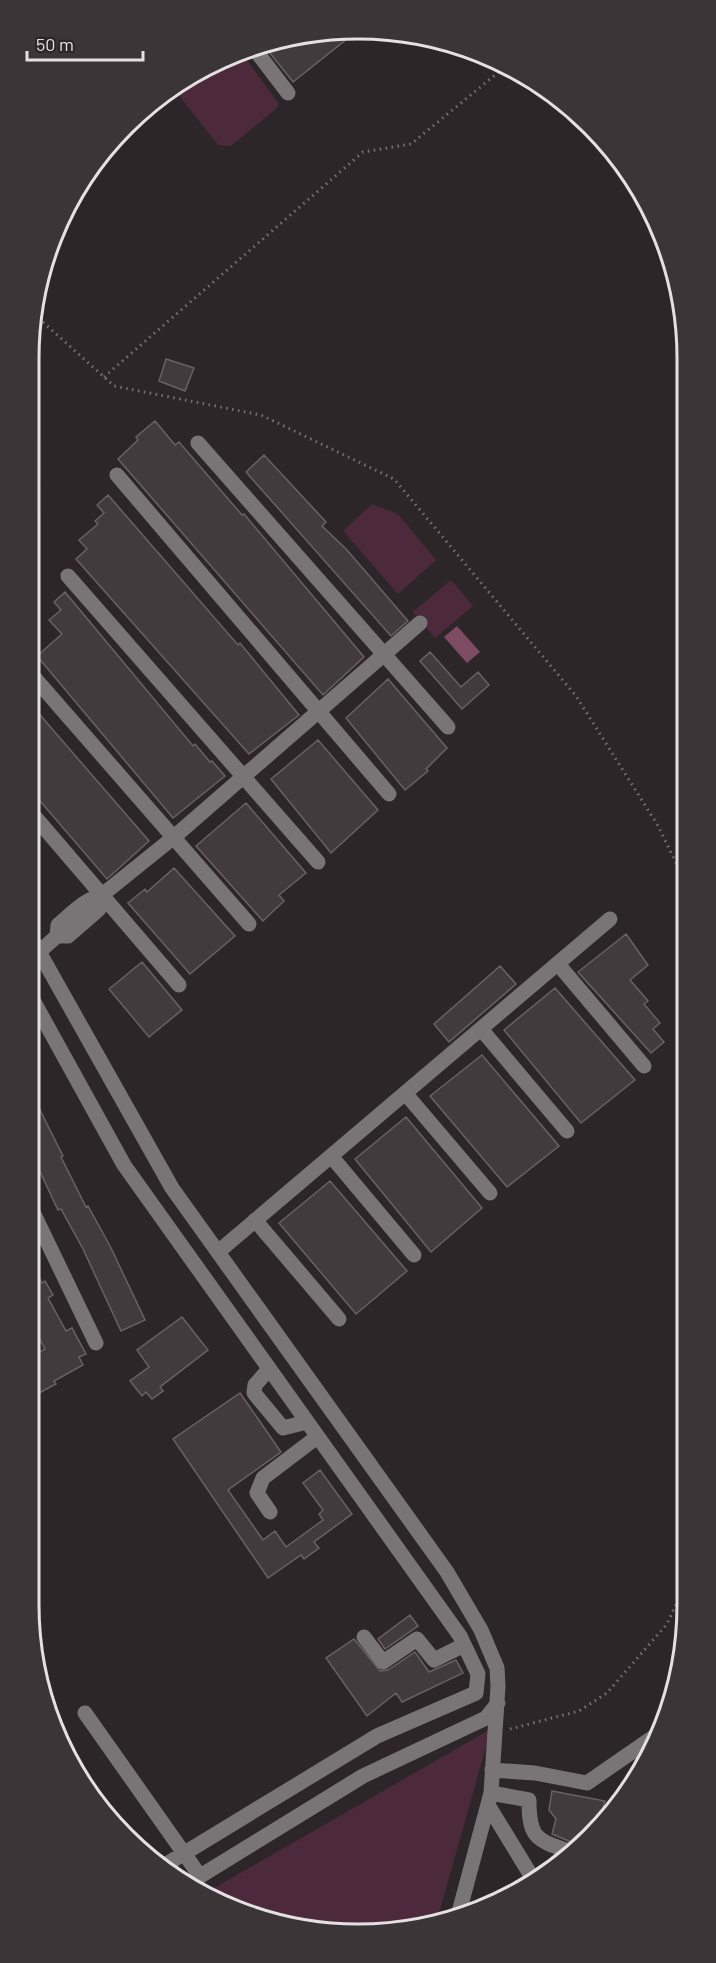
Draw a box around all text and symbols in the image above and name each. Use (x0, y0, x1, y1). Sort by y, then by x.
scale bar (27, 24, 142, 62)
text: 50 m (36, 33, 74, 55)

